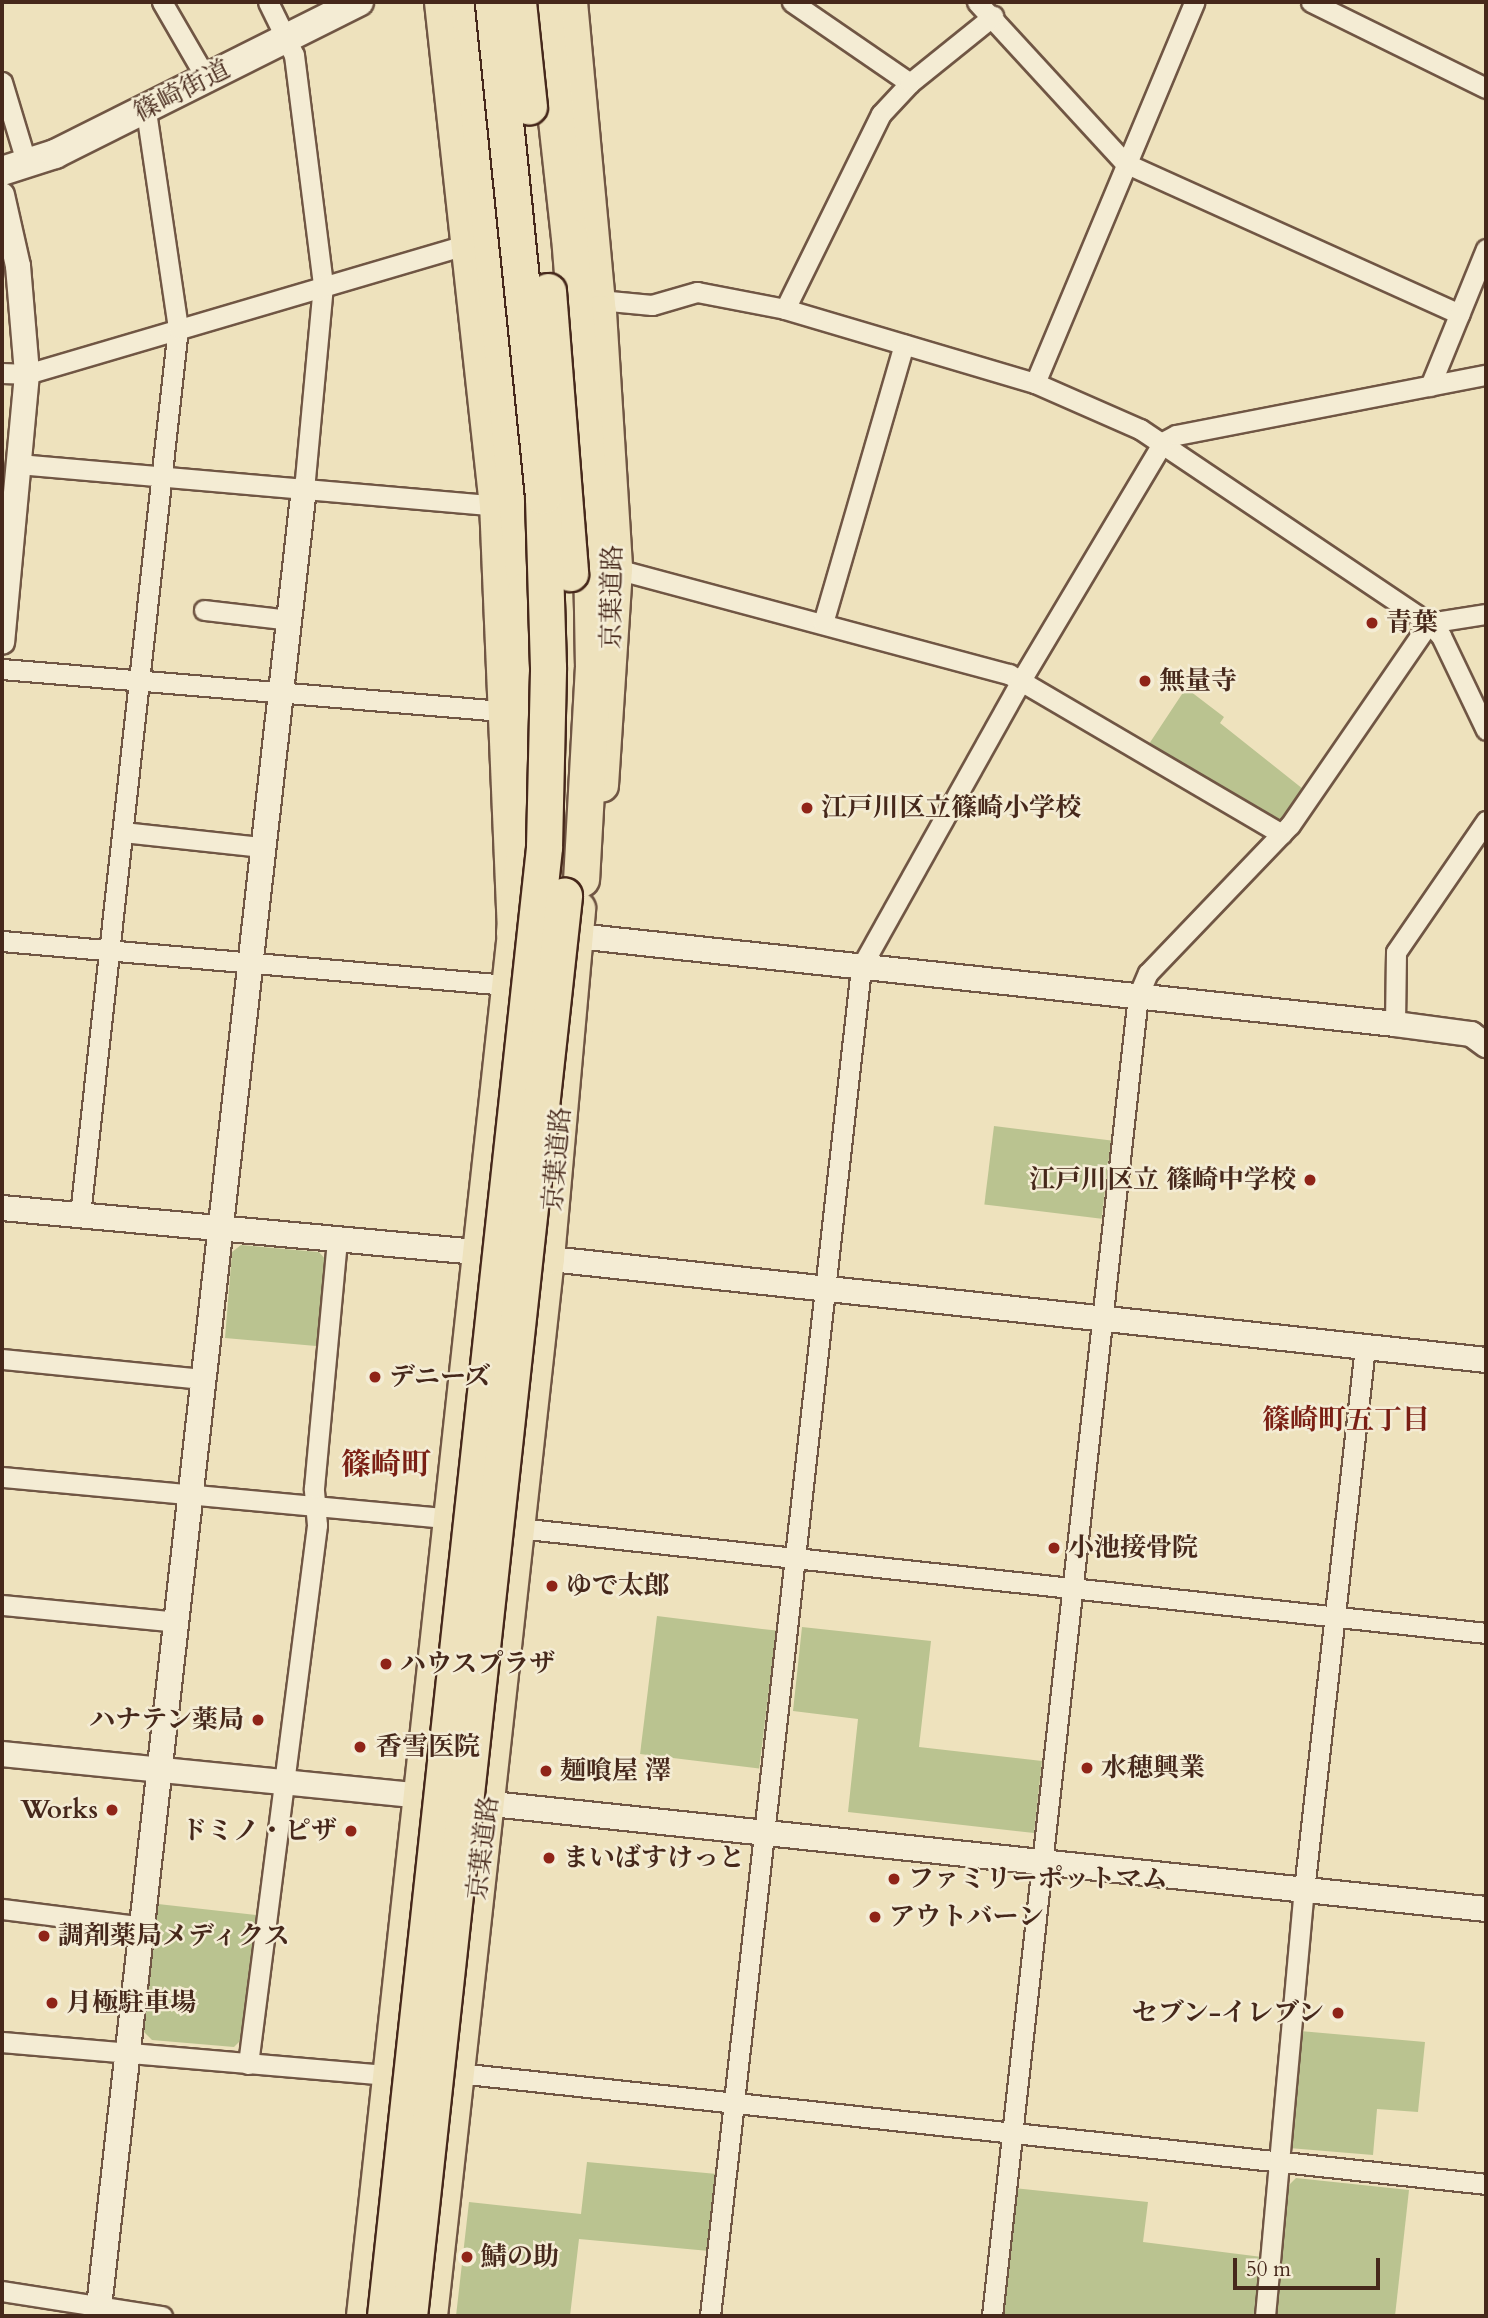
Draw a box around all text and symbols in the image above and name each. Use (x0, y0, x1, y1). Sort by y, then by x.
street label: 篠崎街道 (129, 53, 235, 129)
street label: 京葉道路 (595, 545, 629, 649)
place label: 青葉 (1386, 607, 1438, 639)
marker: 青葉 (1364, 615, 1380, 631)
place label: 無量寺 (1159, 665, 1237, 697)
marker: 無量寺 (1137, 673, 1153, 689)
place label: 江戸川区立篠崎小学校 (821, 792, 1081, 824)
marker: 江戸川区立篠崎小学校 (799, 800, 815, 816)
street label: 京葉道路 (537, 1106, 577, 1212)
place label: 江戸川区立 篠崎中学校 (1029, 1164, 1296, 1196)
marker: 江戸川区立 篠崎中学校 (1302, 1172, 1318, 1188)
place label: デニーズ (389, 1361, 493, 1393)
marker: デニーズ (367, 1369, 383, 1385)
district label: 篠崎町五丁目 (1262, 1403, 1430, 1437)
district label: 篠崎町 (341, 1447, 431, 1483)
place label: 小池接骨院 (1068, 1532, 1198, 1564)
marker: 小池接骨院 (1046, 1540, 1062, 1556)
place label: ゆで太郎 (566, 1570, 670, 1602)
marker: ゆで太郎 (544, 1578, 560, 1594)
place label: ハウスプラザ (400, 1648, 556, 1680)
marker: ハウスプラザ (378, 1656, 394, 1672)
place label: ハナテン薬局 (88, 1704, 244, 1736)
marker: ハナテン薬局 (250, 1712, 266, 1728)
place label: 香雪医院 (376, 1731, 480, 1763)
marker: 香雪医院 (350, 1737, 370, 1757)
place label: 水穂興業 (1101, 1752, 1205, 1784)
place label: 麺喰屋 澤 (560, 1755, 671, 1787)
marker: 水穂興業 (1079, 1760, 1095, 1776)
marker: 麺喰屋 澤 (538, 1763, 554, 1779)
place label: Works (21, 1794, 98, 1826)
street label: 京葉道路 (461, 1794, 505, 1902)
marker: Works (104, 1802, 120, 1818)
place label: ドミノ・ピザ (181, 1815, 337, 1847)
marker: ドミノ・ピザ (343, 1823, 359, 1839)
place label: まいばすけっと (563, 1842, 745, 1874)
marker: まいばすけっと (541, 1850, 557, 1866)
place label: ファミリーポットマム (908, 1863, 1168, 1895)
marker: ファミリーポットマム (886, 1871, 902, 1887)
place label: アウトバーン (889, 1901, 1045, 1933)
marker: アウトバーン (867, 1909, 883, 1925)
place label: 調剤薬局メディクス (58, 1920, 292, 1952)
marker: 調剤薬局メディクス (36, 1928, 52, 1944)
place label: 月極駐車場 (66, 1987, 196, 2019)
marker: 月極駐車場 (44, 1995, 60, 2011)
place label: セブン-イレブン (1130, 1997, 1324, 2029)
marker: セブン-イレブン (1330, 2005, 1346, 2021)
place label: 鯖の助 (481, 2241, 559, 2273)
scale bar (1236, 2244, 1383, 2288)
marker: 鯖の助 (459, 2249, 475, 2265)
text: 50 m (1246, 2255, 1291, 2284)

